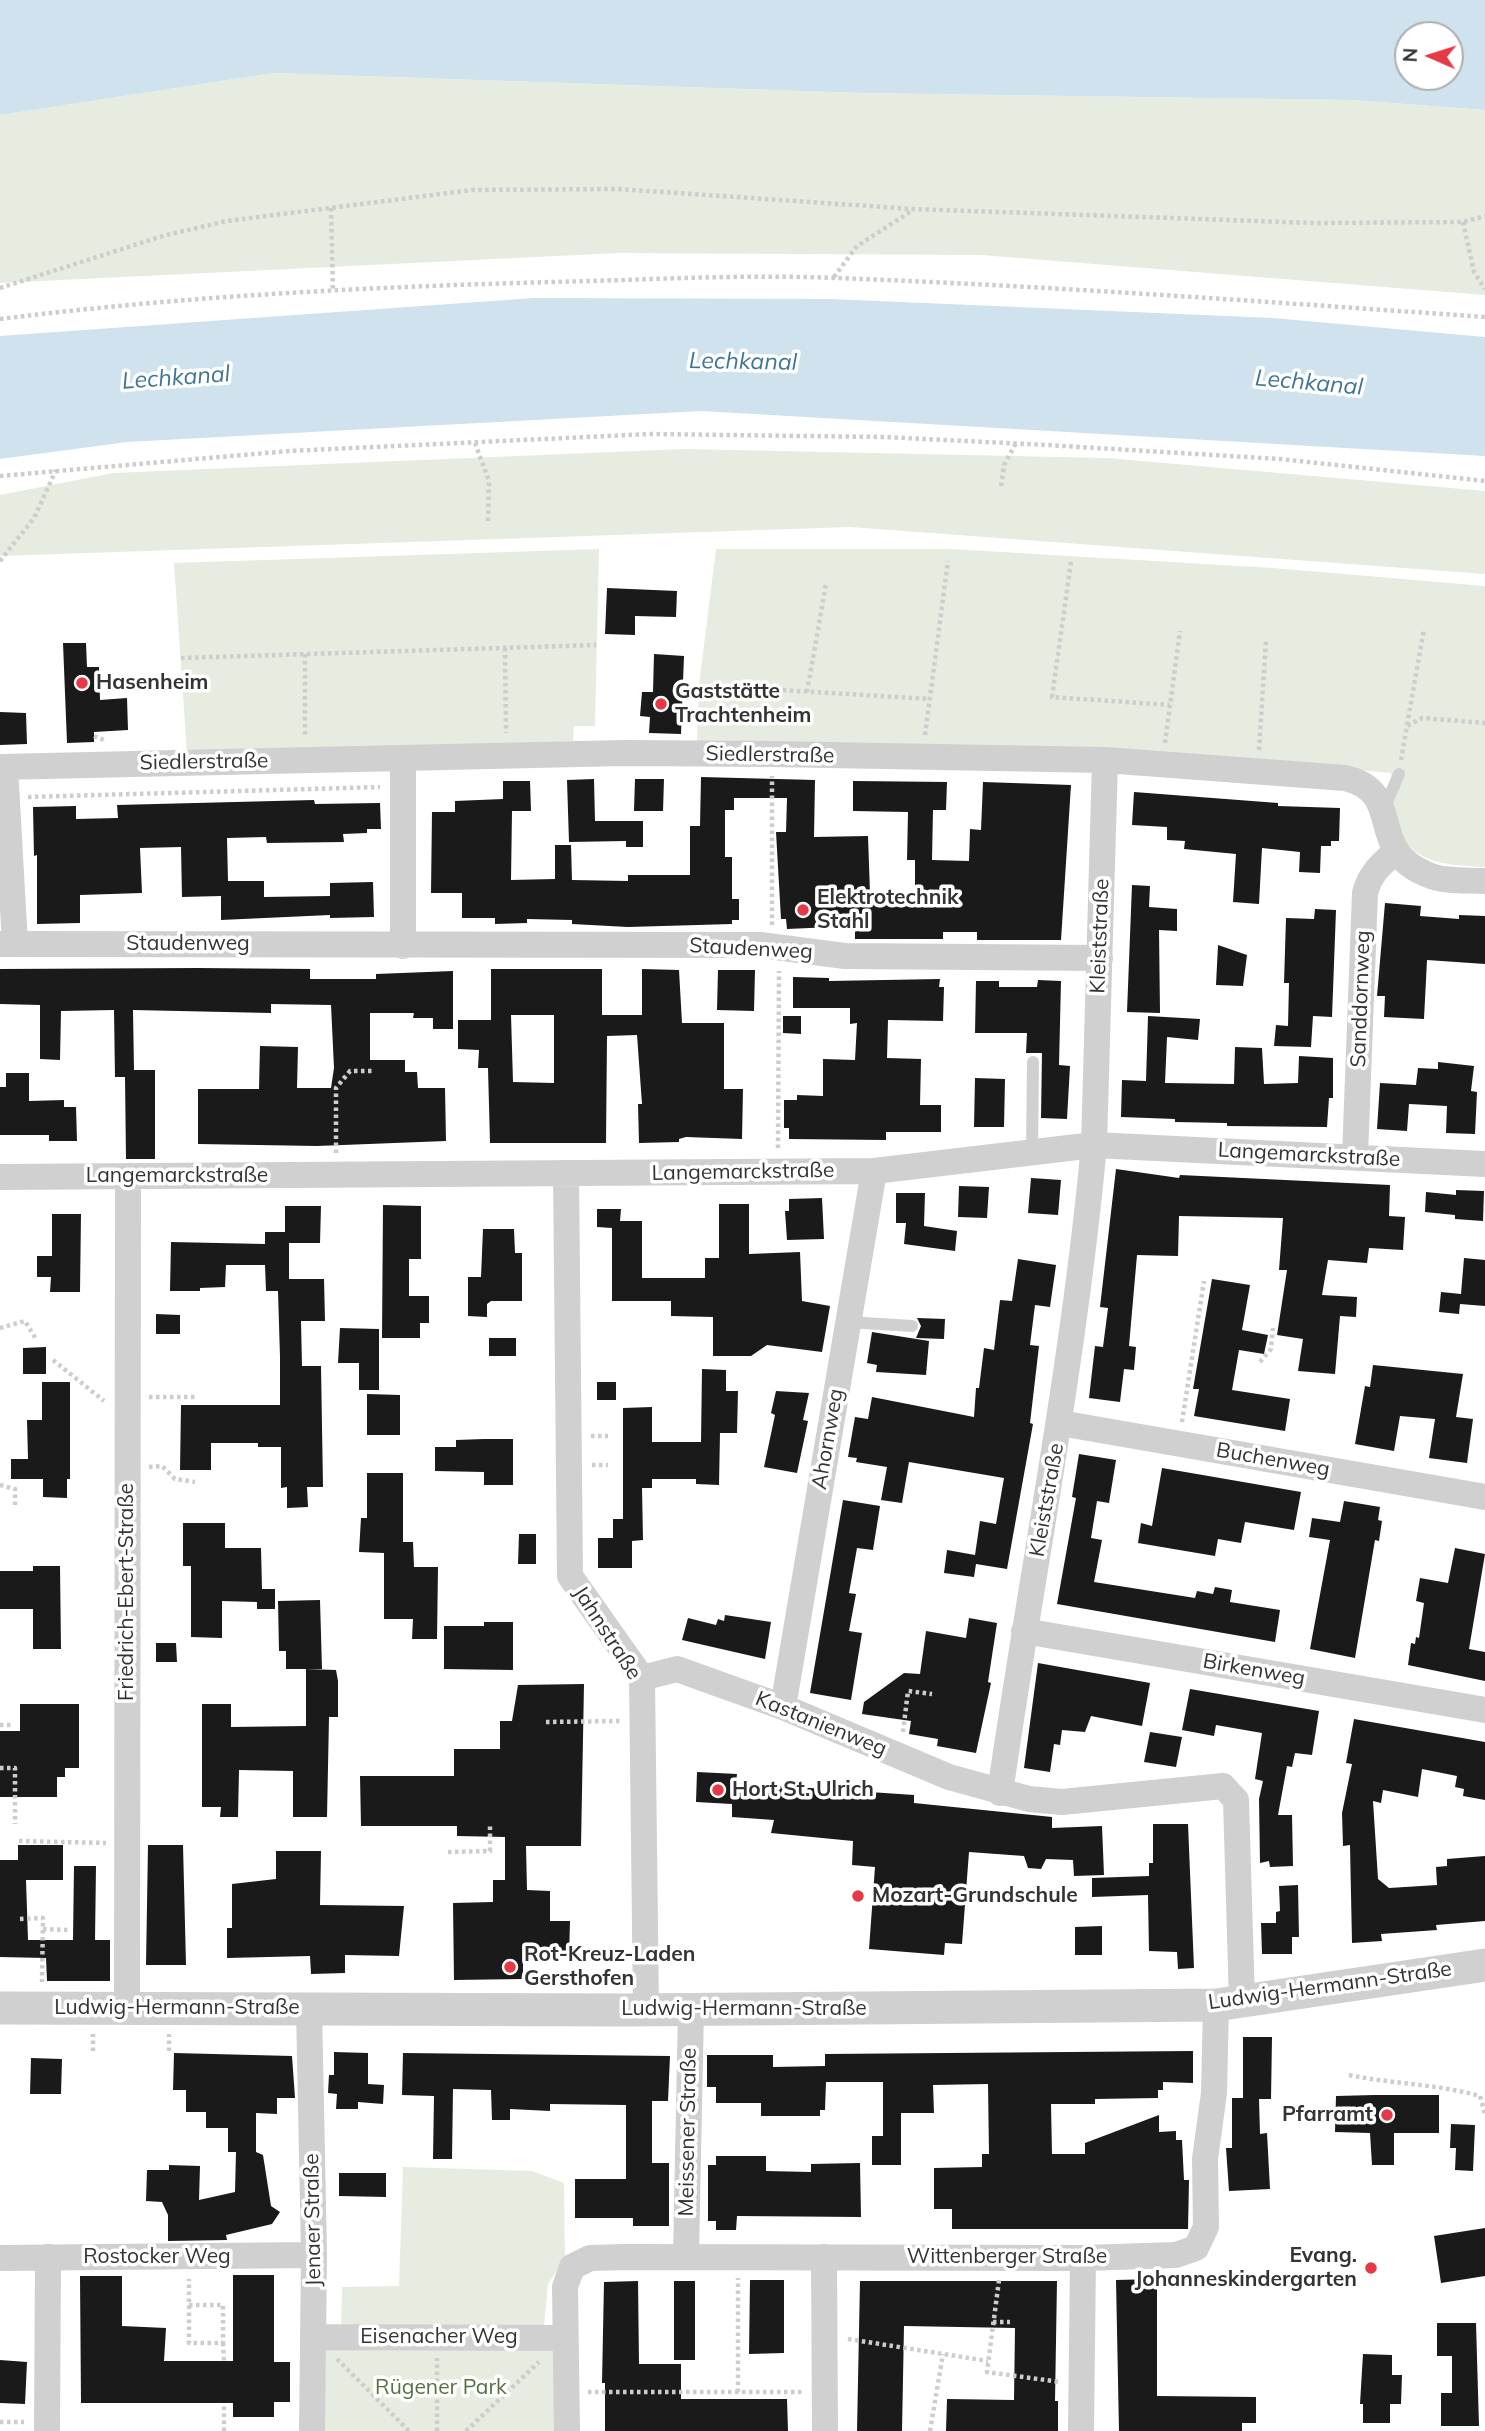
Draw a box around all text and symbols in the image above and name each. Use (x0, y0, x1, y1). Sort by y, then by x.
north arrow (1394, 21, 1464, 91)
text: N (1398, 47, 1422, 63)
water label: Lechkanal (689, 347, 797, 377)
water label: Lechkanal (121, 360, 231, 396)
water label: Lechkanal (1254, 365, 1364, 401)
place label: Hasenheim (96, 670, 208, 696)
marker: Hasenheim (74, 675, 90, 691)
place label: Gaststätte Trachtenheim (675, 679, 811, 729)
marker: Gaststätte Trachtenheim (653, 696, 669, 712)
street label: Siedlerstraße (706, 741, 834, 769)
street label: Siedlerstraße (140, 748, 268, 776)
street label: Kleiststraße (1085, 878, 1115, 994)
place label: Elektrotechnik Stahl (817, 885, 958, 935)
marker: Elektrotechnik Stahl (795, 902, 811, 918)
street label: Sanddornweg (1346, 930, 1376, 1068)
street label: Staudenweg (126, 931, 250, 957)
street label: Staudenweg (689, 933, 813, 965)
street label: Langemarckstraße (1217, 1138, 1401, 1172)
street label: Langemarckstraße (652, 1158, 834, 1186)
street label: Langemarckstraße (86, 1163, 268, 1189)
street label: Ahornweg (807, 1387, 849, 1491)
street label: Buchenweg (1214, 1438, 1332, 1482)
street label: Kleiststraße (1025, 1441, 1069, 1559)
street label: Friedrich-Ebert-Straße (114, 1483, 140, 1701)
street label: Jahnstraße (567, 1581, 647, 1685)
street label: Birkenweg (1201, 1649, 1307, 1691)
street label: Kastanienweg (752, 1686, 890, 1762)
place label: Hort St. Ulrich (732, 1777, 874, 1803)
marker: Hort St. Ulrich (710, 1782, 726, 1798)
place label: Mozart-Grundschule (872, 1883, 1078, 1909)
marker: Mozart-Grundschule (850, 1888, 866, 1904)
place label: Rot-Kreuz-Laden Gersthofen (524, 1942, 695, 1992)
street label: Ludwig-Hermann-Straße (1207, 1956, 1453, 2016)
marker: Rot-Kreuz-Laden Gersthofen (502, 1959, 518, 1975)
street label: Ludwig-Hermann-Straße (54, 1995, 300, 2021)
street label: Ludwig-Hermann-Straße (621, 1996, 867, 2022)
street label: Meissener Straße (674, 2047, 702, 2217)
place label: Pfarramt (1282, 2102, 1373, 2128)
marker: Pfarramt (1379, 2107, 1395, 2123)
street label: Jenaer Straße (299, 2153, 327, 2287)
place label: Evang. Johanneskindergarten (1135, 2243, 1357, 2293)
street label: Rostocker Weg (83, 2244, 231, 2270)
street label: Wittenberger Straße (907, 2244, 1107, 2270)
marker: Evang. Johanneskindergarten (1363, 2260, 1379, 2276)
street label: Eisenacher Weg (360, 2324, 518, 2350)
park label: Rügener Park (375, 2375, 507, 2401)

